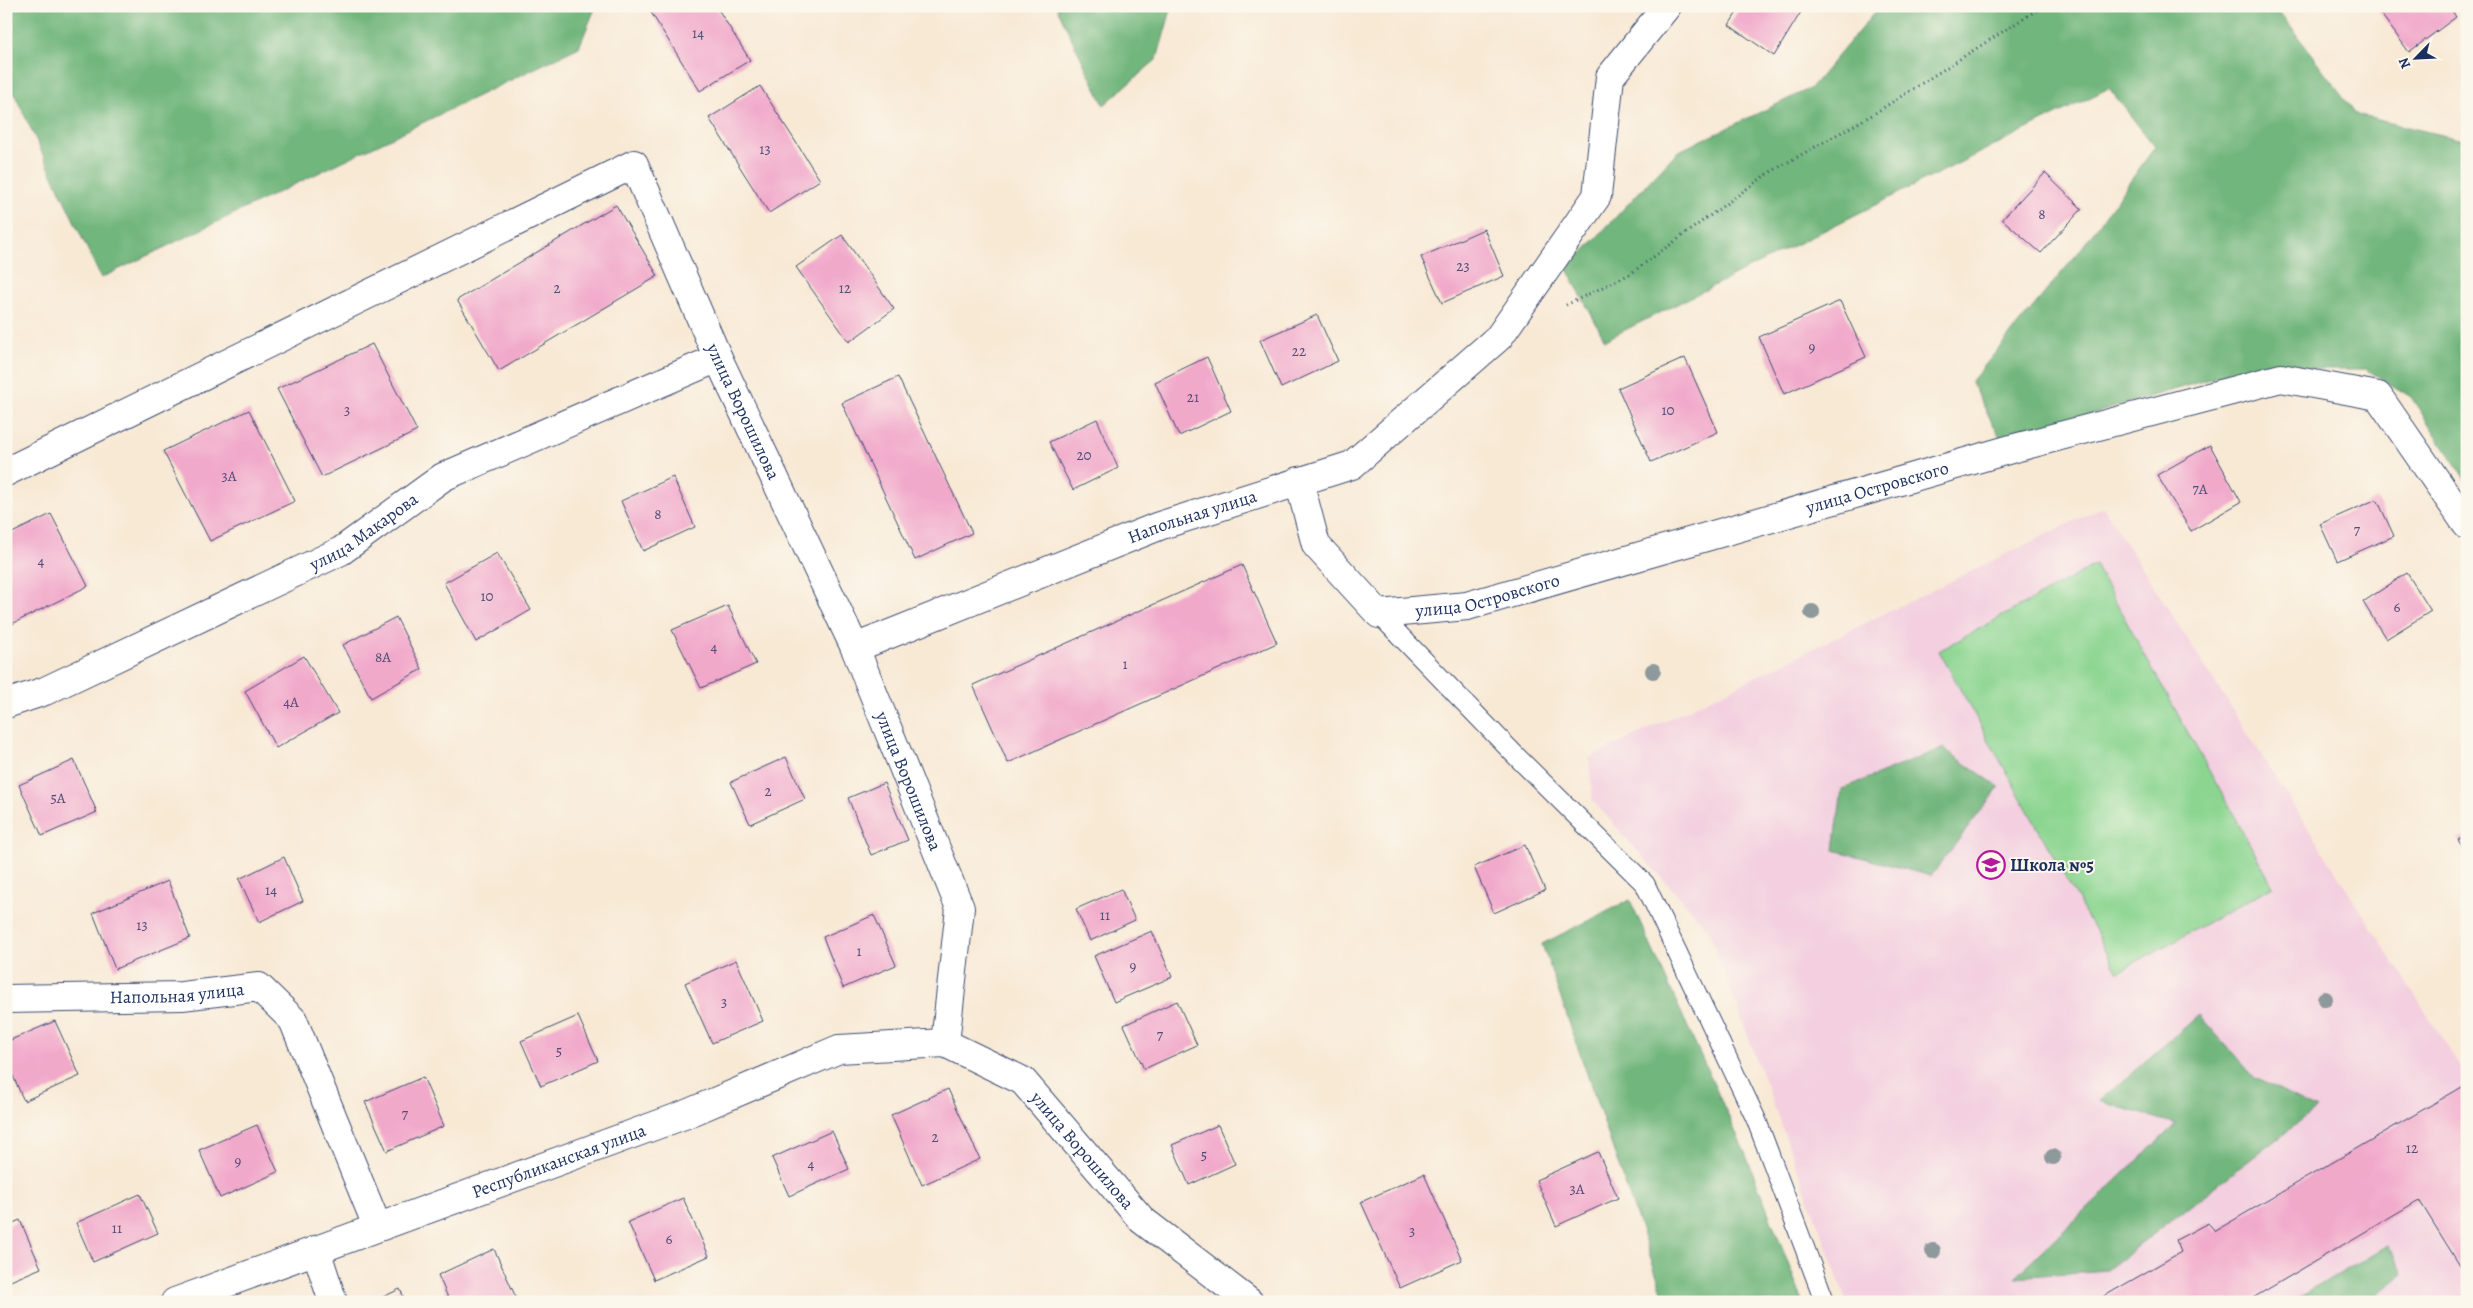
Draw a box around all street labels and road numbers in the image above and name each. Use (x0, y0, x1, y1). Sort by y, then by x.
street label: улица Ворошилова (701, 339, 786, 484)
street label: улица Островского (1802, 456, 1951, 520)
street label: Напольная улица (1124, 484, 1260, 549)
street label: улица Макарова (305, 487, 423, 577)
street label: улица Островского (1413, 568, 1562, 623)
street label: улица Ворошилова (869, 707, 948, 855)
street label: Напольная улица (109, 977, 246, 1009)
street label: улица Ворошилова (1024, 1086, 1140, 1215)
street label: Республиканская улица (469, 1118, 650, 1204)

